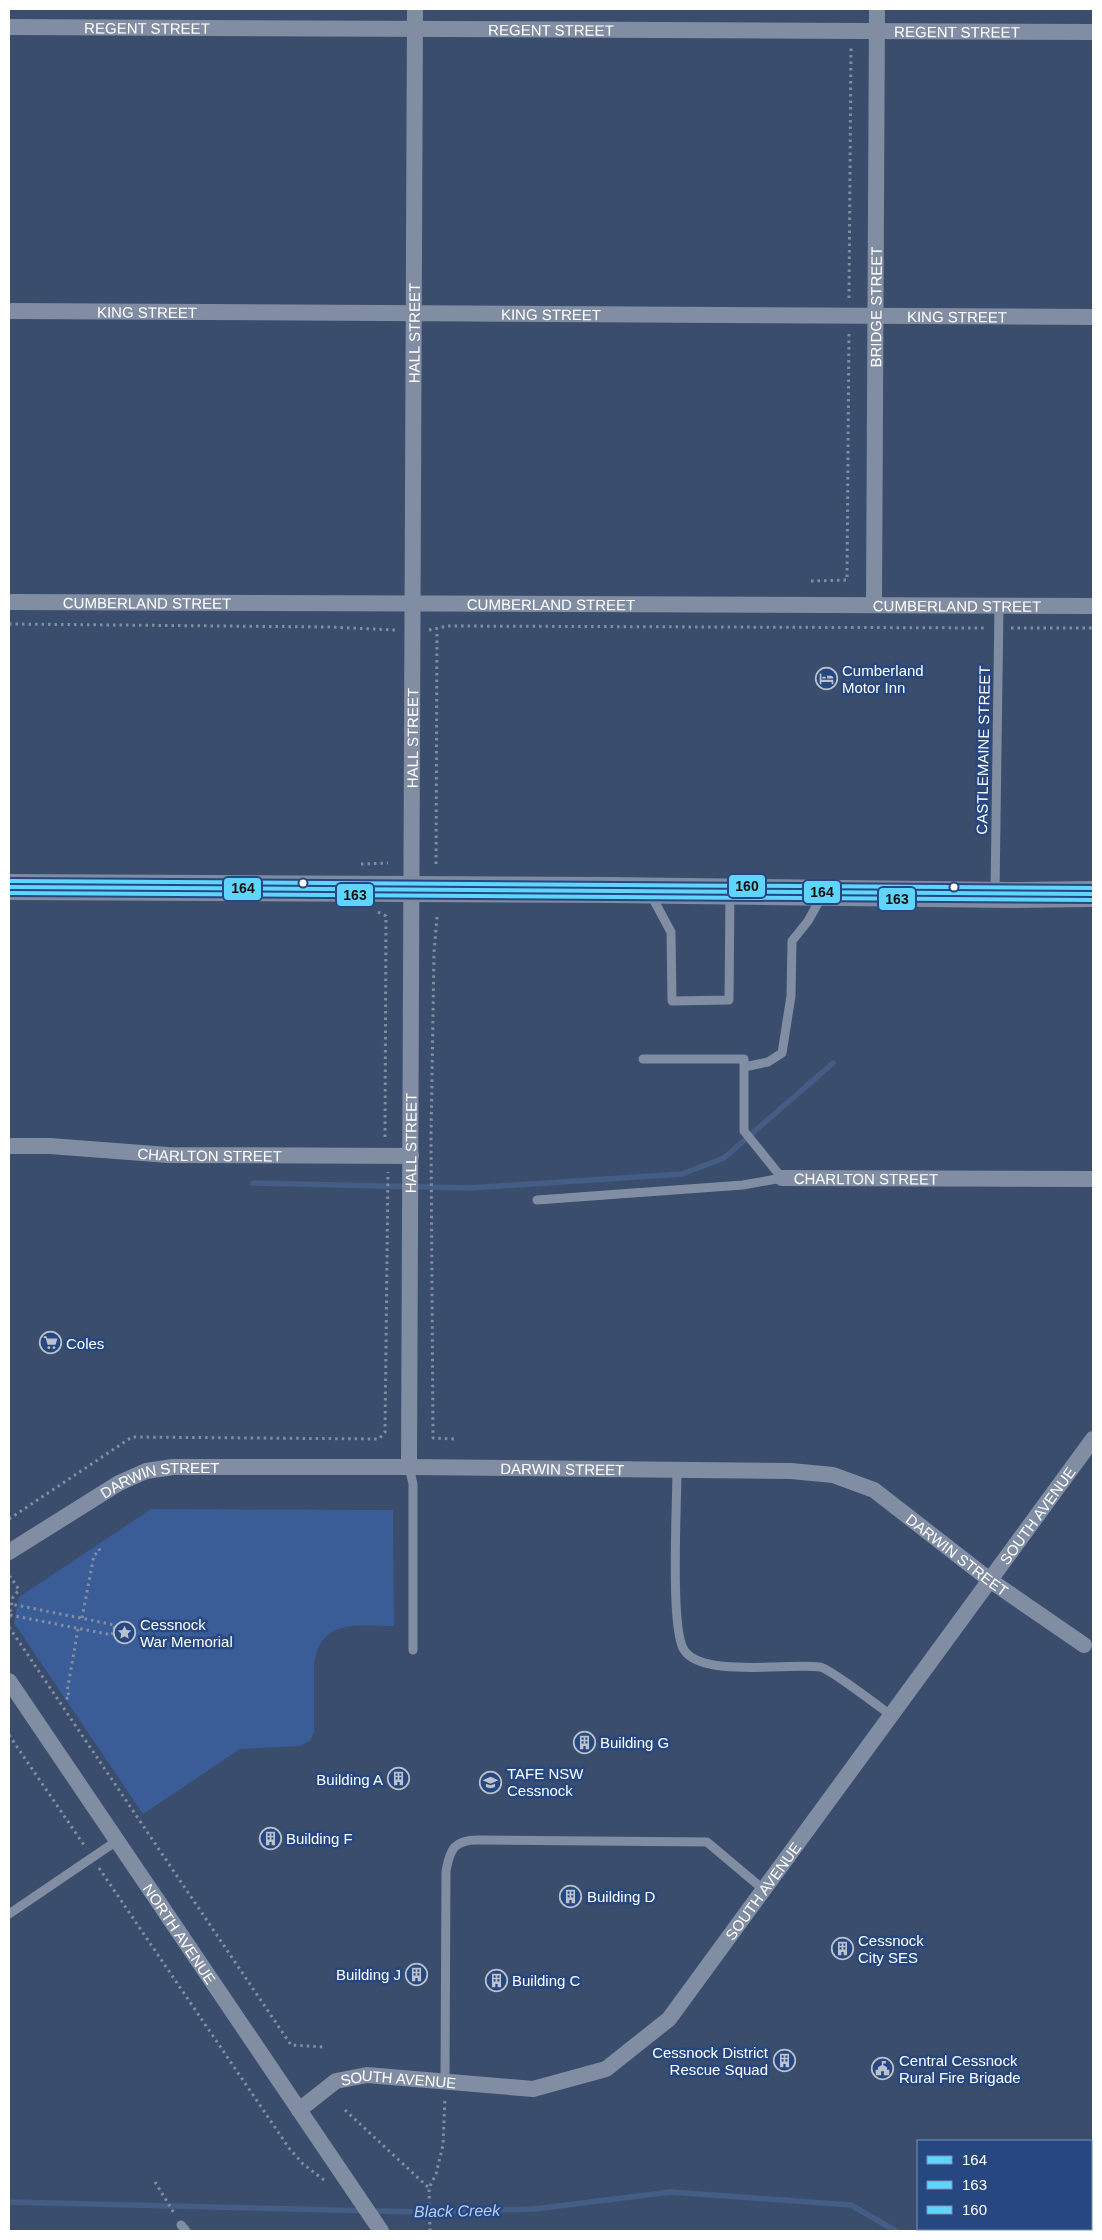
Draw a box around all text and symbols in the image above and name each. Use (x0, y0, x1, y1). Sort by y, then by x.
street label: REGENT STREET (84, 19, 210, 36)
street label: REGENT STREET (488, 21, 614, 38)
street label: REGENT STREET (894, 23, 1020, 40)
street label: BRIDGE STREET (867, 246, 884, 368)
street label: HALL STREET (405, 283, 422, 383)
street label: KING STREET (97, 303, 197, 321)
street label: KING STREET (501, 305, 601, 323)
street label: KING STREET (907, 307, 1007, 325)
street label: CUMBERLAND STREET (63, 594, 231, 611)
street label: CUMBERLAND STREET (467, 595, 635, 613)
street label: CUMBERLAND STREET (873, 597, 1041, 614)
place label: Cumberland Motor Inn (842, 662, 924, 696)
street label: CASTLEMAINE STREET (973, 665, 993, 835)
hotel icon: Cumberland Motor Inn (814, 667, 838, 691)
street label: HALL STREET (403, 688, 421, 788)
line badge: 160 (728, 874, 766, 898)
line badge: 164 (223, 877, 262, 901)
unlabelled marker (298, 878, 308, 888)
text: 160 (735, 878, 759, 894)
text: 164 (231, 880, 255, 896)
line badge: 164 (803, 880, 841, 904)
unlabelled marker (949, 882, 959, 892)
line badge: 163 (336, 883, 374, 907)
text: 164 (810, 884, 834, 900)
text: 163 (343, 887, 367, 903)
line badge: 163 (878, 887, 916, 911)
text: 163 (885, 891, 909, 907)
street label: HALL STREET (402, 1093, 419, 1193)
street label: CHARLTON STREET (137, 1144, 282, 1164)
street label: CHARLTON STREET (794, 1170, 938, 1187)
supermarket icon: Coles (38, 1331, 62, 1355)
place label: Coles (66, 1335, 104, 1352)
street label: DARWIN STREET (97, 1459, 219, 1501)
street label: DARWIN STREET (500, 1459, 624, 1478)
street label: SOUTH AVENUE (996, 1463, 1078, 1568)
street label: DARWIN STREET (903, 1510, 1012, 1599)
place label: Cessnock War Memorial (140, 1616, 233, 1650)
place icon: Cessnock War Memorial (112, 1621, 136, 1645)
building icon: Building G (572, 1730, 596, 1754)
place label: Building G (600, 1734, 669, 1751)
place label: TAFE NSW Cessnock (507, 1765, 584, 1799)
building icon: Building A (387, 1767, 411, 1791)
school or university icon: TAFE NSW Cessnock (479, 1770, 503, 1794)
place label: Building A (316, 1771, 383, 1788)
building icon: Building F (258, 1826, 282, 1850)
place label: Building F (286, 1830, 353, 1847)
street label: SOUTH AVENUE (721, 1839, 804, 1943)
street label: NORTH AVENUE (140, 1880, 220, 1987)
building icon: Building D (559, 1884, 583, 1908)
place label: Building D (587, 1888, 656, 1905)
place label: Cessnock City SES (858, 1932, 924, 1966)
building icon: Cessnock City SES (830, 1937, 854, 1961)
building icon: Building J (405, 1962, 429, 1986)
place label: Building J (336, 1966, 401, 1983)
building icon: Building C (484, 1968, 508, 1992)
place label: Building C (512, 1972, 581, 1989)
place label: Cessnock District Rescue Squad (652, 2044, 769, 2078)
building icon: Cessnock District Rescue Squad (772, 2049, 796, 2073)
place label: Central Cessnock Rural Fire Brigade (899, 2052, 1021, 2086)
public building icon: Central Cessnock Rural Fire Brigade (871, 2057, 895, 2081)
street label: SOUTH AVENUE (339, 2066, 457, 2091)
legend (917, 2140, 1092, 2230)
text: 164 (962, 2151, 987, 2168)
text: 163 (962, 2176, 987, 2193)
text: 160 (962, 2201, 987, 2218)
water label: Black Creek (414, 2202, 501, 2220)

